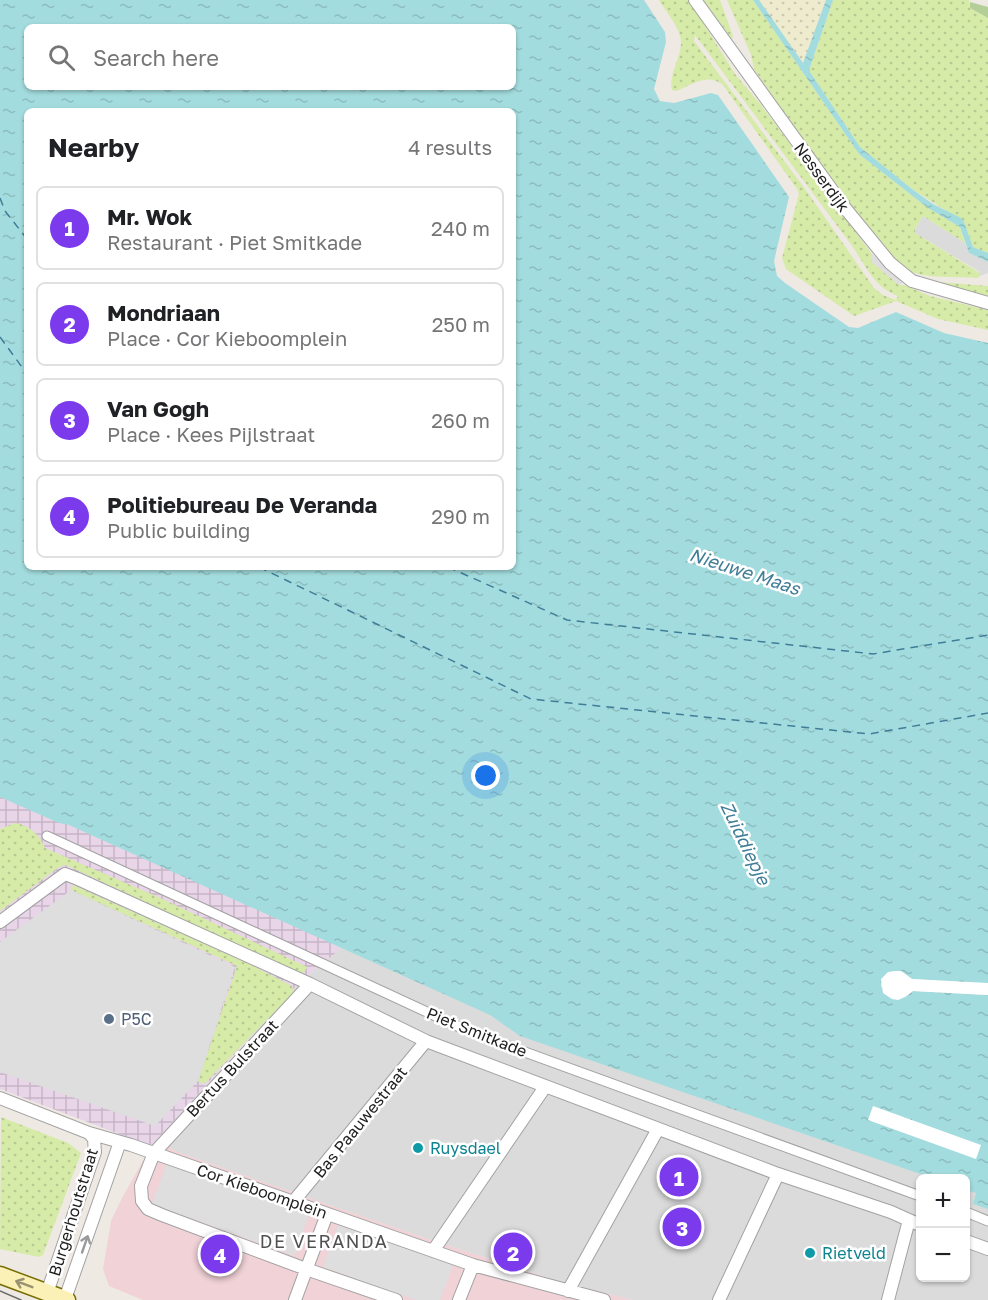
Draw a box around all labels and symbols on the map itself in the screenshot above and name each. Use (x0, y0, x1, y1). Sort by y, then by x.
street label: Nesserdijk (790, 138, 854, 216)
water label: Nieuwe Maas (687, 543, 804, 600)
your location (471, 761, 500, 790)
water label: Zuiddiepje (716, 798, 776, 890)
street label: Piet Smitkade (424, 1003, 530, 1061)
place label: P5C (121, 1009, 152, 1029)
marker: P5C (102, 1012, 116, 1026)
street label: Bertus Bulstraat (182, 1015, 282, 1121)
street label: Bas Paauwestraat (309, 1062, 411, 1182)
place label: Ruysdael (430, 1138, 501, 1158)
marker: Ruysdael (411, 1141, 425, 1155)
street label: Burgerhoutstraat (44, 1146, 102, 1278)
pin: 1 (660, 1154, 698, 1200)
street label: Cor Kieboomplein (194, 1159, 330, 1223)
pin: 3 (662, 1204, 702, 1250)
district label: DE VERANDA (260, 1230, 388, 1252)
pin: 2 (494, 1230, 532, 1274)
pin: 4 (200, 1232, 240, 1276)
one-way arrow (80, 1235, 91, 1254)
place label: Rietveld (822, 1243, 886, 1263)
marker: Rietveld (803, 1246, 817, 1260)
one-way arrow (15, 1277, 33, 1288)

